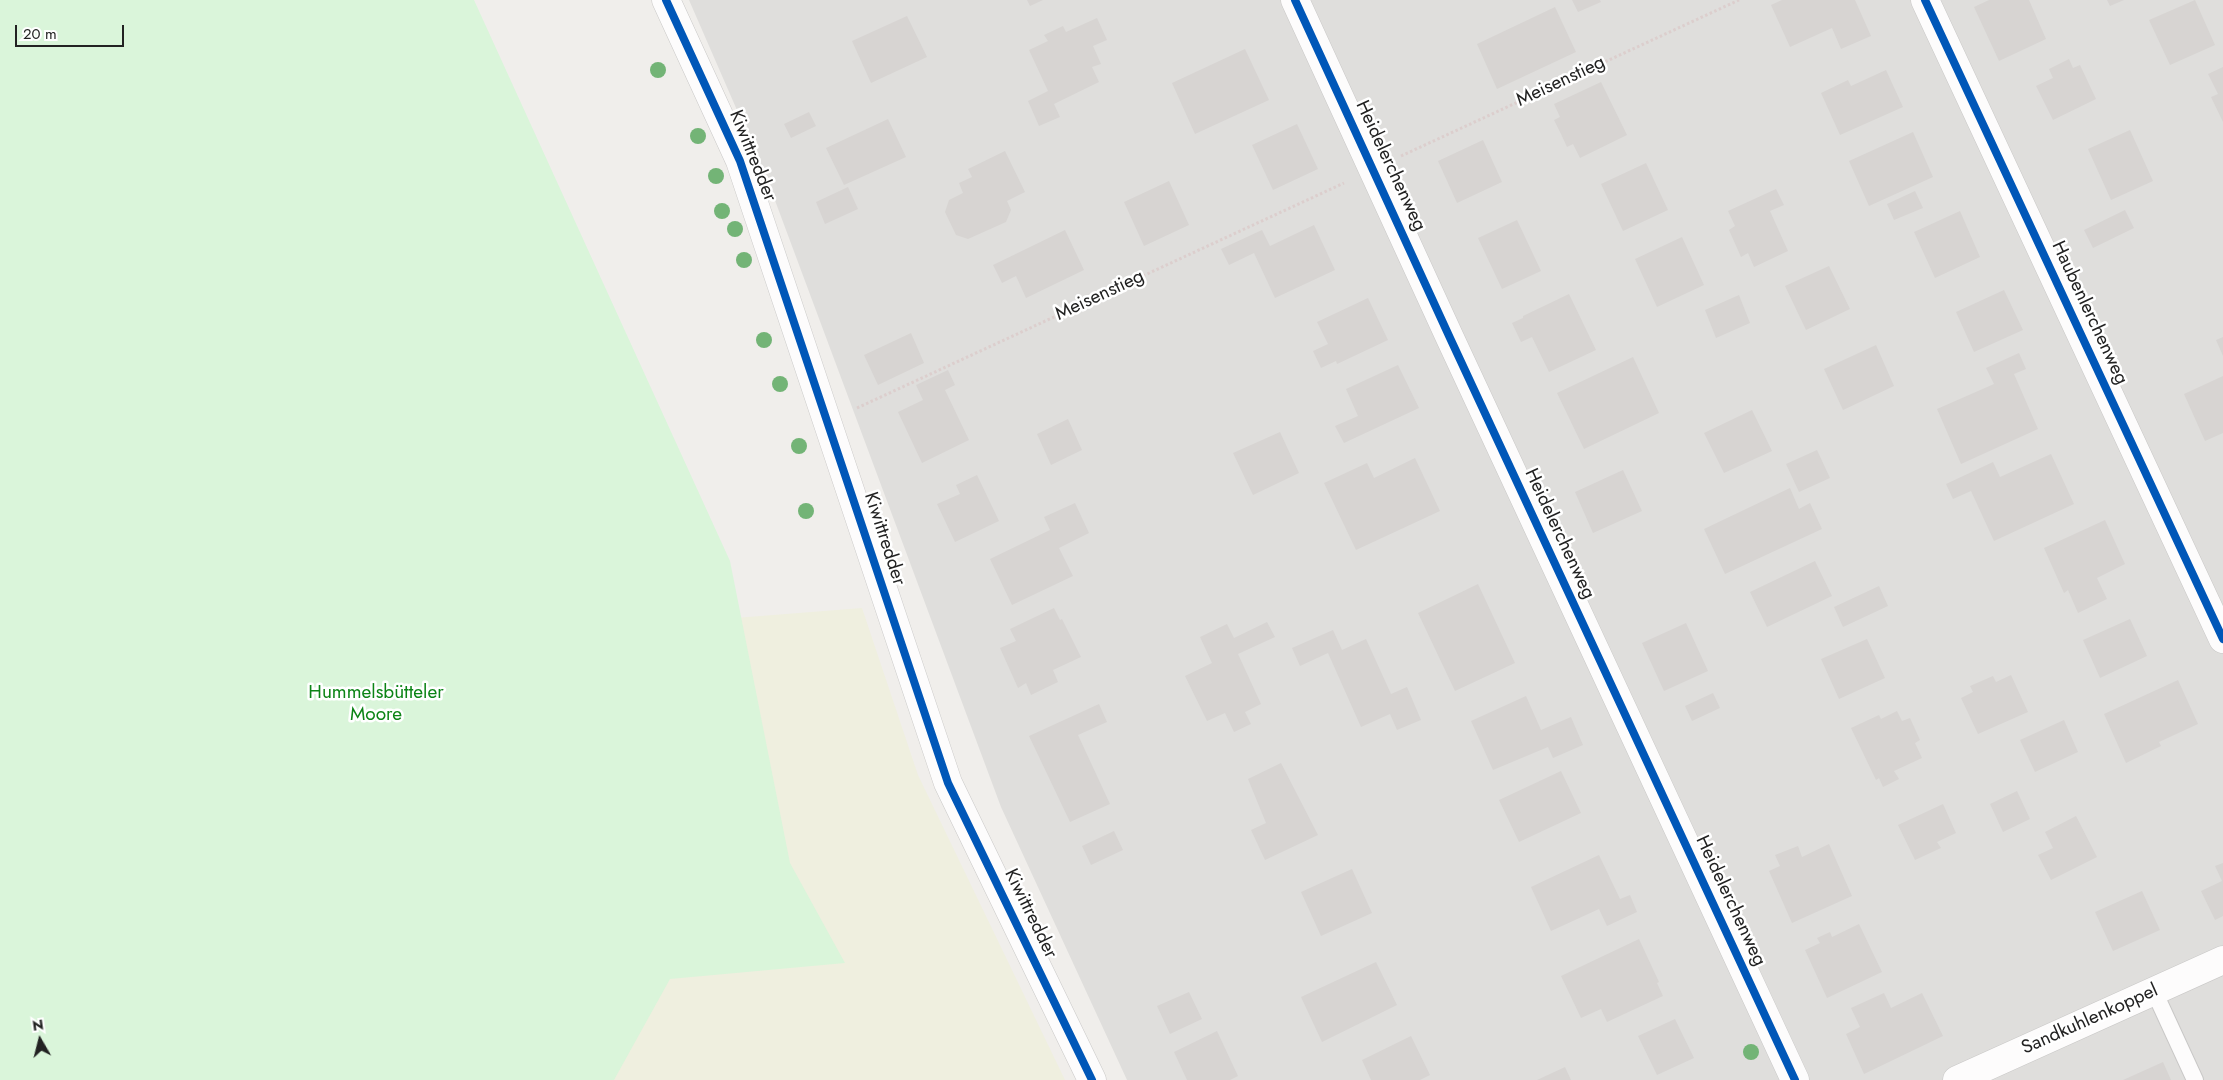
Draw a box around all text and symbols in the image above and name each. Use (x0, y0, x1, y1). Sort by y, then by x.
scale bar (18, 15, 126, 47)
text: 20 m (23, 23, 57, 45)
street label: Meisenstieg (1513, 52, 1609, 112)
street label: Heidelerchenweg (1350, 97, 1430, 235)
street label: Kiwittredder (723, 107, 781, 205)
street label: Haubenlerchenweg (2046, 238, 2132, 388)
street label: Meisenstieg (1052, 266, 1148, 326)
street label: Heidelerchenweg (1519, 465, 1599, 603)
street label: Kiwittredder (858, 490, 910, 588)
park label: Hummelsbütteler Moore (308, 682, 444, 726)
street label: Heidelerchenweg (1690, 832, 1770, 970)
street label: Kiwittredder (999, 866, 1061, 962)
street label: Sandkuhlenkoppel (2018, 980, 2162, 1060)
text: N (31, 1014, 45, 1036)
north arrow (15, 1015, 65, 1065)

